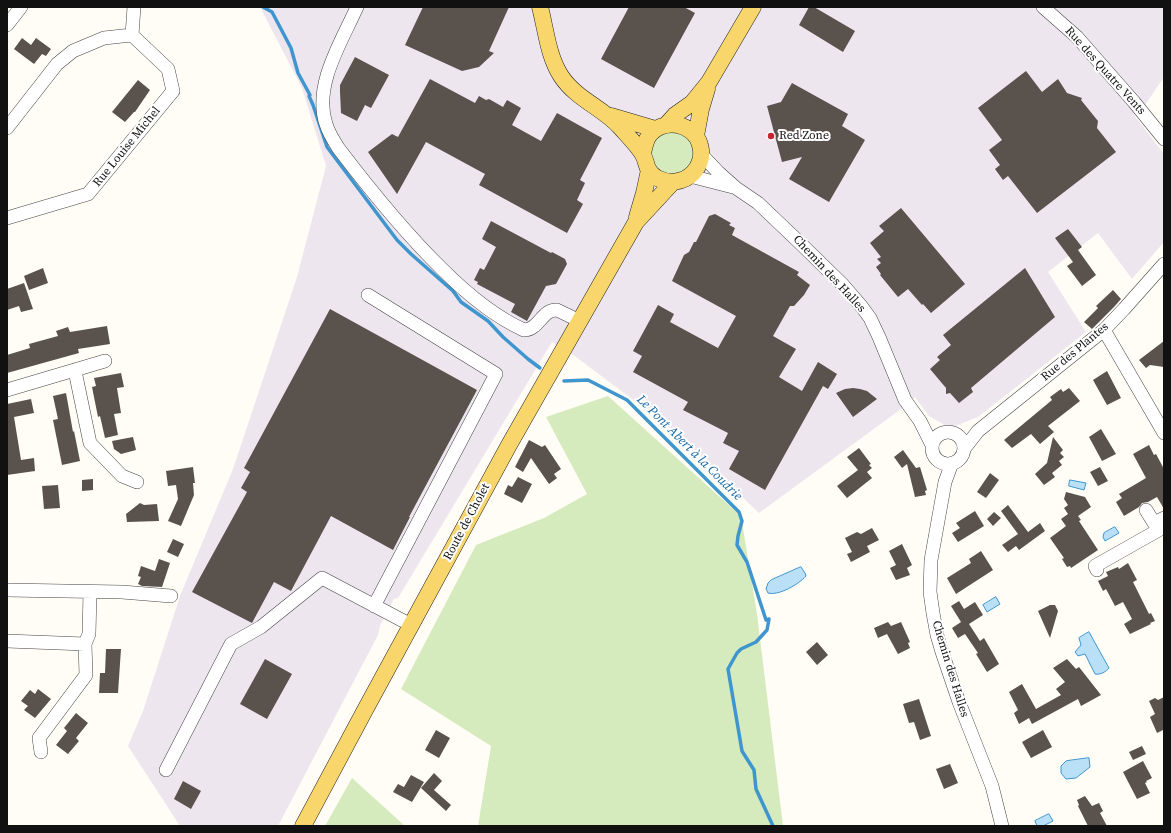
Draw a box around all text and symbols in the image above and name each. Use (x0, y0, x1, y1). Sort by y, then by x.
street label: Rue des Quatre Vents (1062, 24, 1148, 118)
street label: Rue Louise Michel (90, 104, 164, 190)
place label: Red Zone (779, 129, 829, 143)
marker: Red Zone (766, 131, 776, 141)
street label: Chemin des Halles (790, 232, 868, 316)
street label: Rue des Plantes (1038, 320, 1112, 384)
water label: Le Pont Abert à la Coudrie (633, 392, 745, 504)
street label: Route de Cholet (441, 481, 493, 563)
street label: Chemin des Halles (928, 619, 972, 719)

